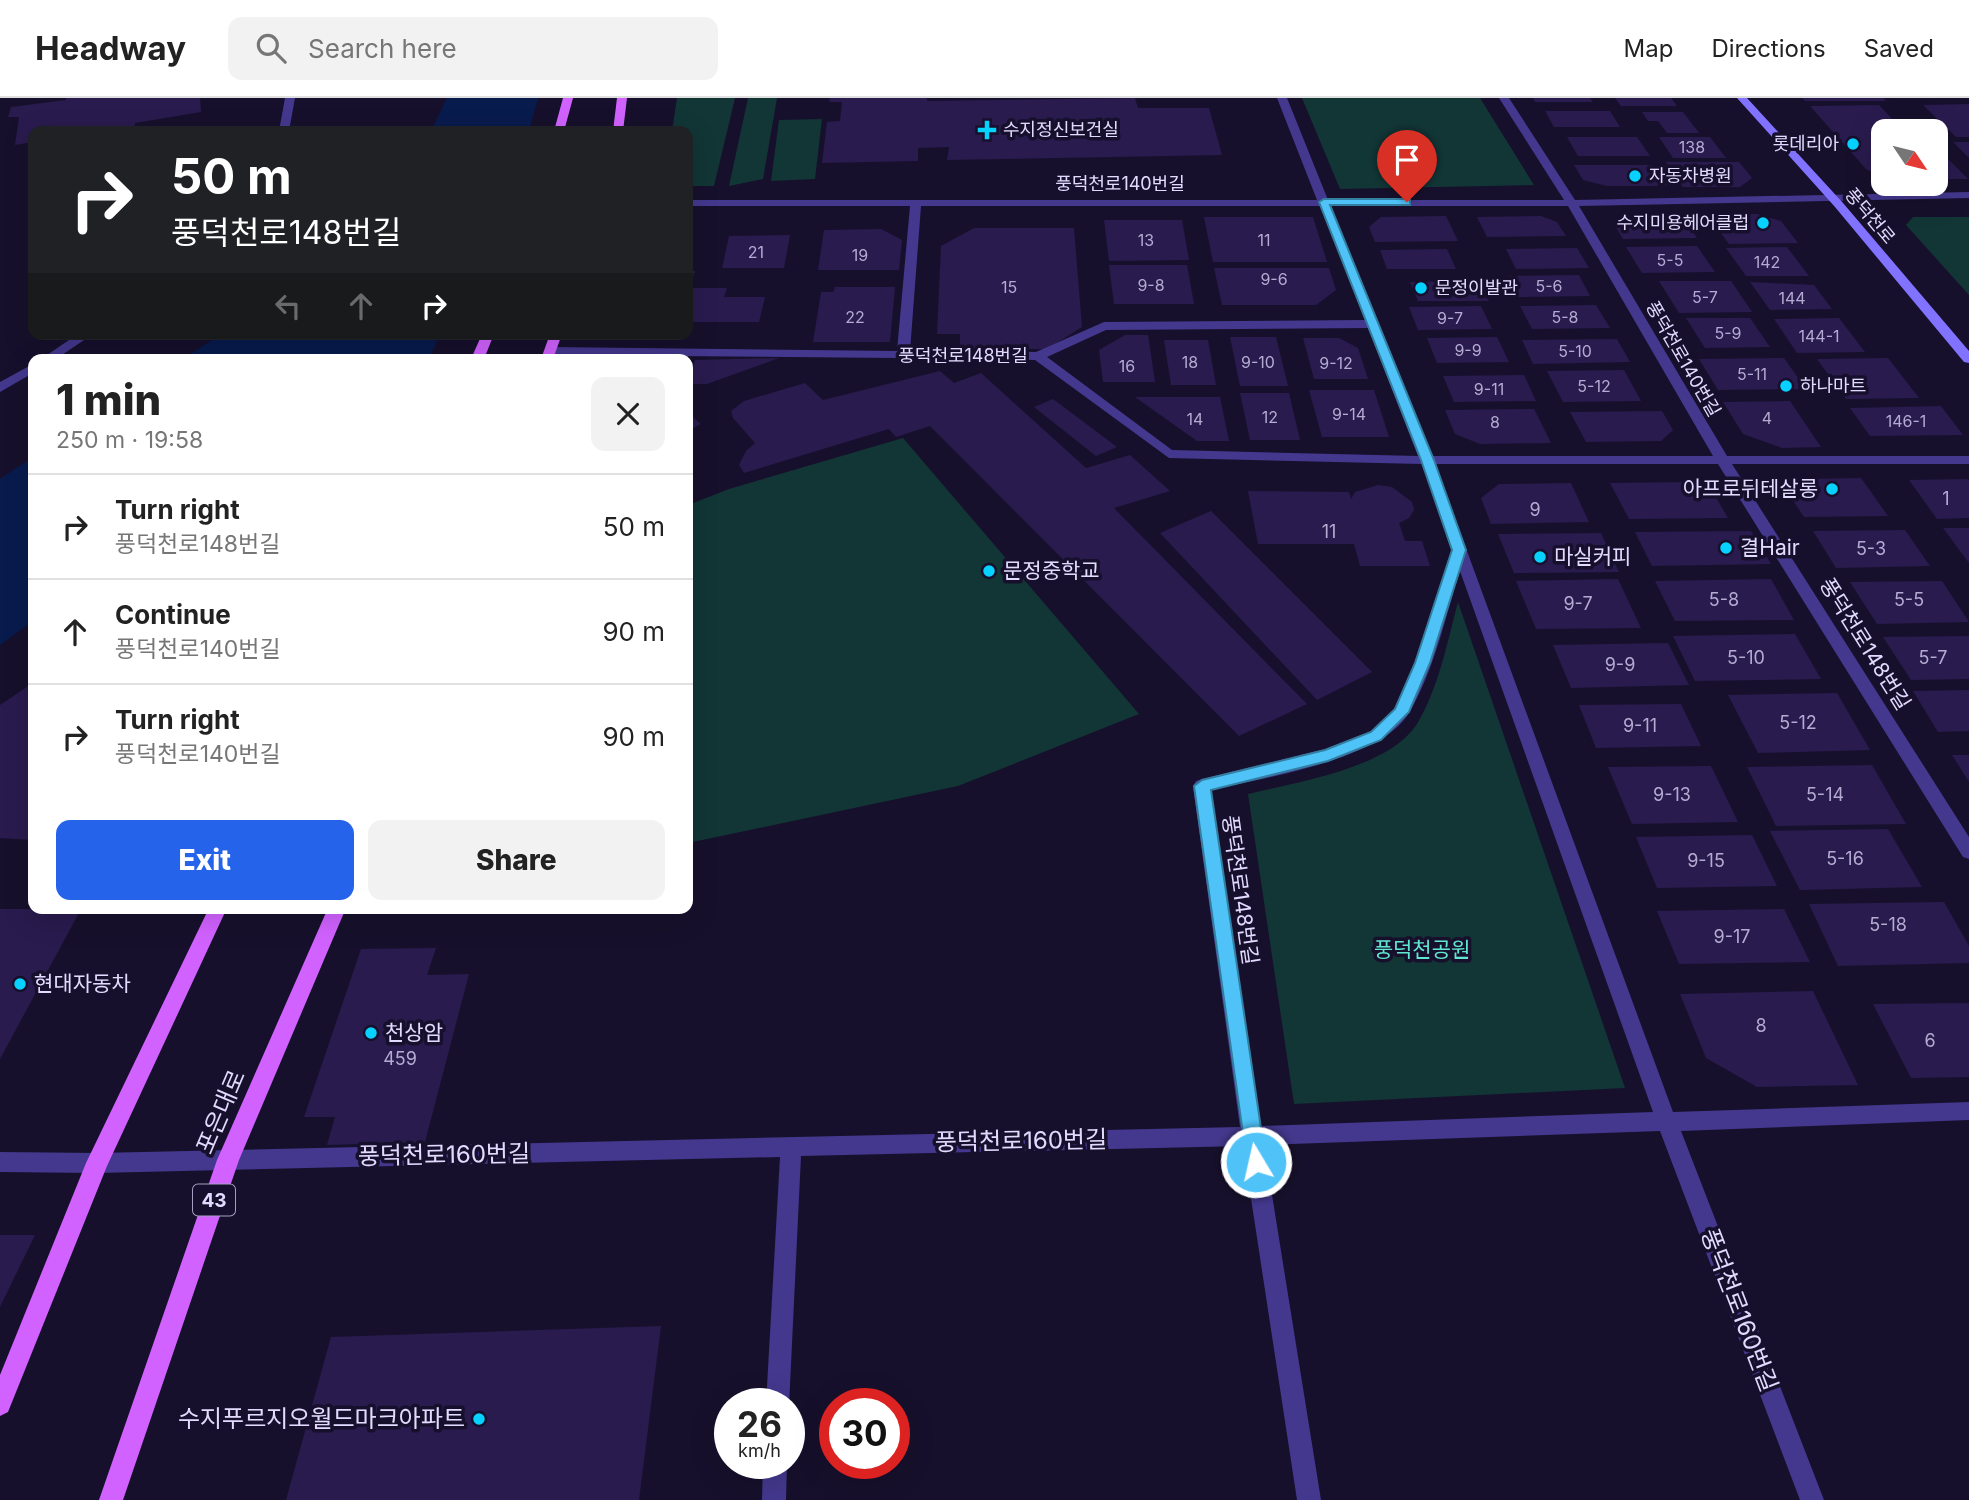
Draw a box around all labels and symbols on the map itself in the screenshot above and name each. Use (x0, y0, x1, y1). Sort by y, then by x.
place label: 수지정신보건실 (1003, 119, 1119, 140)
north arrow (1871, 119, 1948, 196)
marker: 수지정신보건실 (977, 120, 997, 140)
pin (1377, 130, 1437, 202)
place label: 롯데리아 (1773, 133, 1839, 154)
marker: 롯데리아 (1845, 136, 1861, 152)
house number: 138 (1679, 137, 1705, 157)
place label: 자동차병원 (1649, 165, 1732, 186)
marker: 자동차병원 (1627, 168, 1643, 184)
street label: 풍덕천로140번길 (1055, 173, 1185, 194)
street label: 풍덕천로 (1841, 184, 1900, 248)
place label: 수지미용헤어클럽 (1617, 212, 1749, 233)
marker: 수지미용헤어클럽 (1755, 215, 1771, 231)
house number: 13 (1138, 230, 1154, 250)
house number: 11 (1257, 230, 1271, 250)
house number: 21 (748, 242, 764, 262)
house number: 19 (852, 245, 868, 265)
house number: 5-5 (1657, 250, 1683, 270)
house number: 142 (1754, 252, 1780, 272)
house number: 9-6 (1260, 269, 1288, 289)
house number: 9-8 (1137, 275, 1165, 295)
house number: 5-6 (1535, 276, 1563, 296)
house number: 15 (1001, 277, 1017, 297)
place label: 문정이발관 (1435, 277, 1518, 298)
marker: 문정이발관 (1413, 280, 1429, 296)
house number: 5-7 (1692, 287, 1718, 307)
house number: 144 (1778, 288, 1806, 308)
street label: 풍덕천로140번길 (1642, 297, 1725, 420)
house number: 22 (845, 307, 865, 327)
house number: 5-8 (1552, 307, 1578, 327)
house number: 9-7 (1437, 308, 1463, 328)
house number: 5-9 (1714, 323, 1742, 343)
house number: 144-1 (1798, 326, 1840, 346)
house number: 9-9 (1454, 340, 1482, 360)
house number: 5-10 (1558, 341, 1592, 361)
street label: 풍덕천로148번길 (898, 345, 1028, 366)
house number: 18 (1182, 352, 1198, 372)
house number: 9-10 (1241, 352, 1275, 372)
house number: 9-12 (1319, 353, 1353, 373)
house number: 16 (1119, 356, 1135, 376)
house number: 5-11 (1737, 364, 1767, 384)
place label: 하나마트 (1800, 375, 1866, 396)
house number: 5-12 (1577, 376, 1611, 396)
marker: 하나마트 (1778, 378, 1794, 394)
house number: 9-11 (1474, 379, 1504, 399)
house number: 9-14 (1332, 404, 1366, 424)
house number: 12 (1262, 407, 1278, 427)
house number: 4 (1762, 408, 1772, 428)
house number: 14 (1187, 409, 1203, 429)
house number: 146-1 (1886, 411, 1926, 431)
house number: 8 (1490, 412, 1500, 432)
place label: 아프로뒤테살롱 (1683, 476, 1818, 501)
marker: 아프로뒤테살롱 (1824, 481, 1840, 497)
house number: 1 (1942, 488, 1950, 509)
house number: 9 (1529, 499, 1541, 520)
house number: 11 (1322, 521, 1336, 542)
place label: 결Hair (1740, 535, 1800, 560)
house number: 5-3 (1856, 538, 1886, 559)
marker: 결Hair (1718, 540, 1734, 556)
place label: 마실커피 (1554, 544, 1631, 569)
marker: 마실커피 (1532, 549, 1548, 565)
place label: 문정중학교 (1003, 558, 1100, 583)
marker: 문정중학교 (981, 563, 997, 579)
street label: 풍덕천로148번길 (1815, 573, 1916, 714)
house number: 5-8 (1709, 589, 1739, 610)
house number: 5-5 (1894, 589, 1924, 610)
house number: 9-7 (1563, 593, 1593, 614)
house number: 5-10 (1727, 647, 1765, 668)
house number: 5-7 (1918, 647, 1948, 668)
house number: 9-9 (1605, 654, 1635, 675)
house number: 5-12 (1779, 712, 1817, 733)
house number: 9-11 (1623, 715, 1657, 736)
house number: 9-13 (1653, 784, 1691, 805)
house number: 5-14 (1806, 784, 1844, 805)
street label: 풍덕천로148번길 (1218, 813, 1263, 966)
house number: 5-16 (1826, 848, 1864, 869)
house number: 9-15 (1687, 850, 1725, 871)
house number: 5-18 (1869, 914, 1907, 935)
house number: 9-17 (1714, 926, 1750, 947)
park label: 풍덕천공원 (1374, 937, 1470, 962)
place label: 현대자동차 (34, 971, 131, 996)
marker: 현대자동차 (12, 976, 28, 992)
house number: 8 (1755, 1015, 1767, 1036)
place label: 천상암 (385, 1020, 443, 1045)
marker: 천상암 (363, 1025, 379, 1041)
house number: 6 (1924, 1030, 1936, 1051)
house number: 459 (383, 1048, 417, 1069)
street label: 포은대로 (190, 1065, 251, 1158)
street label: 풍덕천로160번길 (935, 1124, 1107, 1157)
position arrow (1219, 1125, 1293, 1199)
street label: 풍덕천로160번길 (358, 1138, 530, 1171)
road number: 43 (193, 1184, 235, 1216)
street label: 풍덕천로160번길 (1695, 1224, 1784, 1395)
speed limit sign: 30 (819, 1388, 910, 1479)
place label: 수지푸르지오월드마크아파트 (178, 1404, 465, 1433)
marker: 수지푸르지오월드마크아파트 (471, 1411, 487, 1427)

